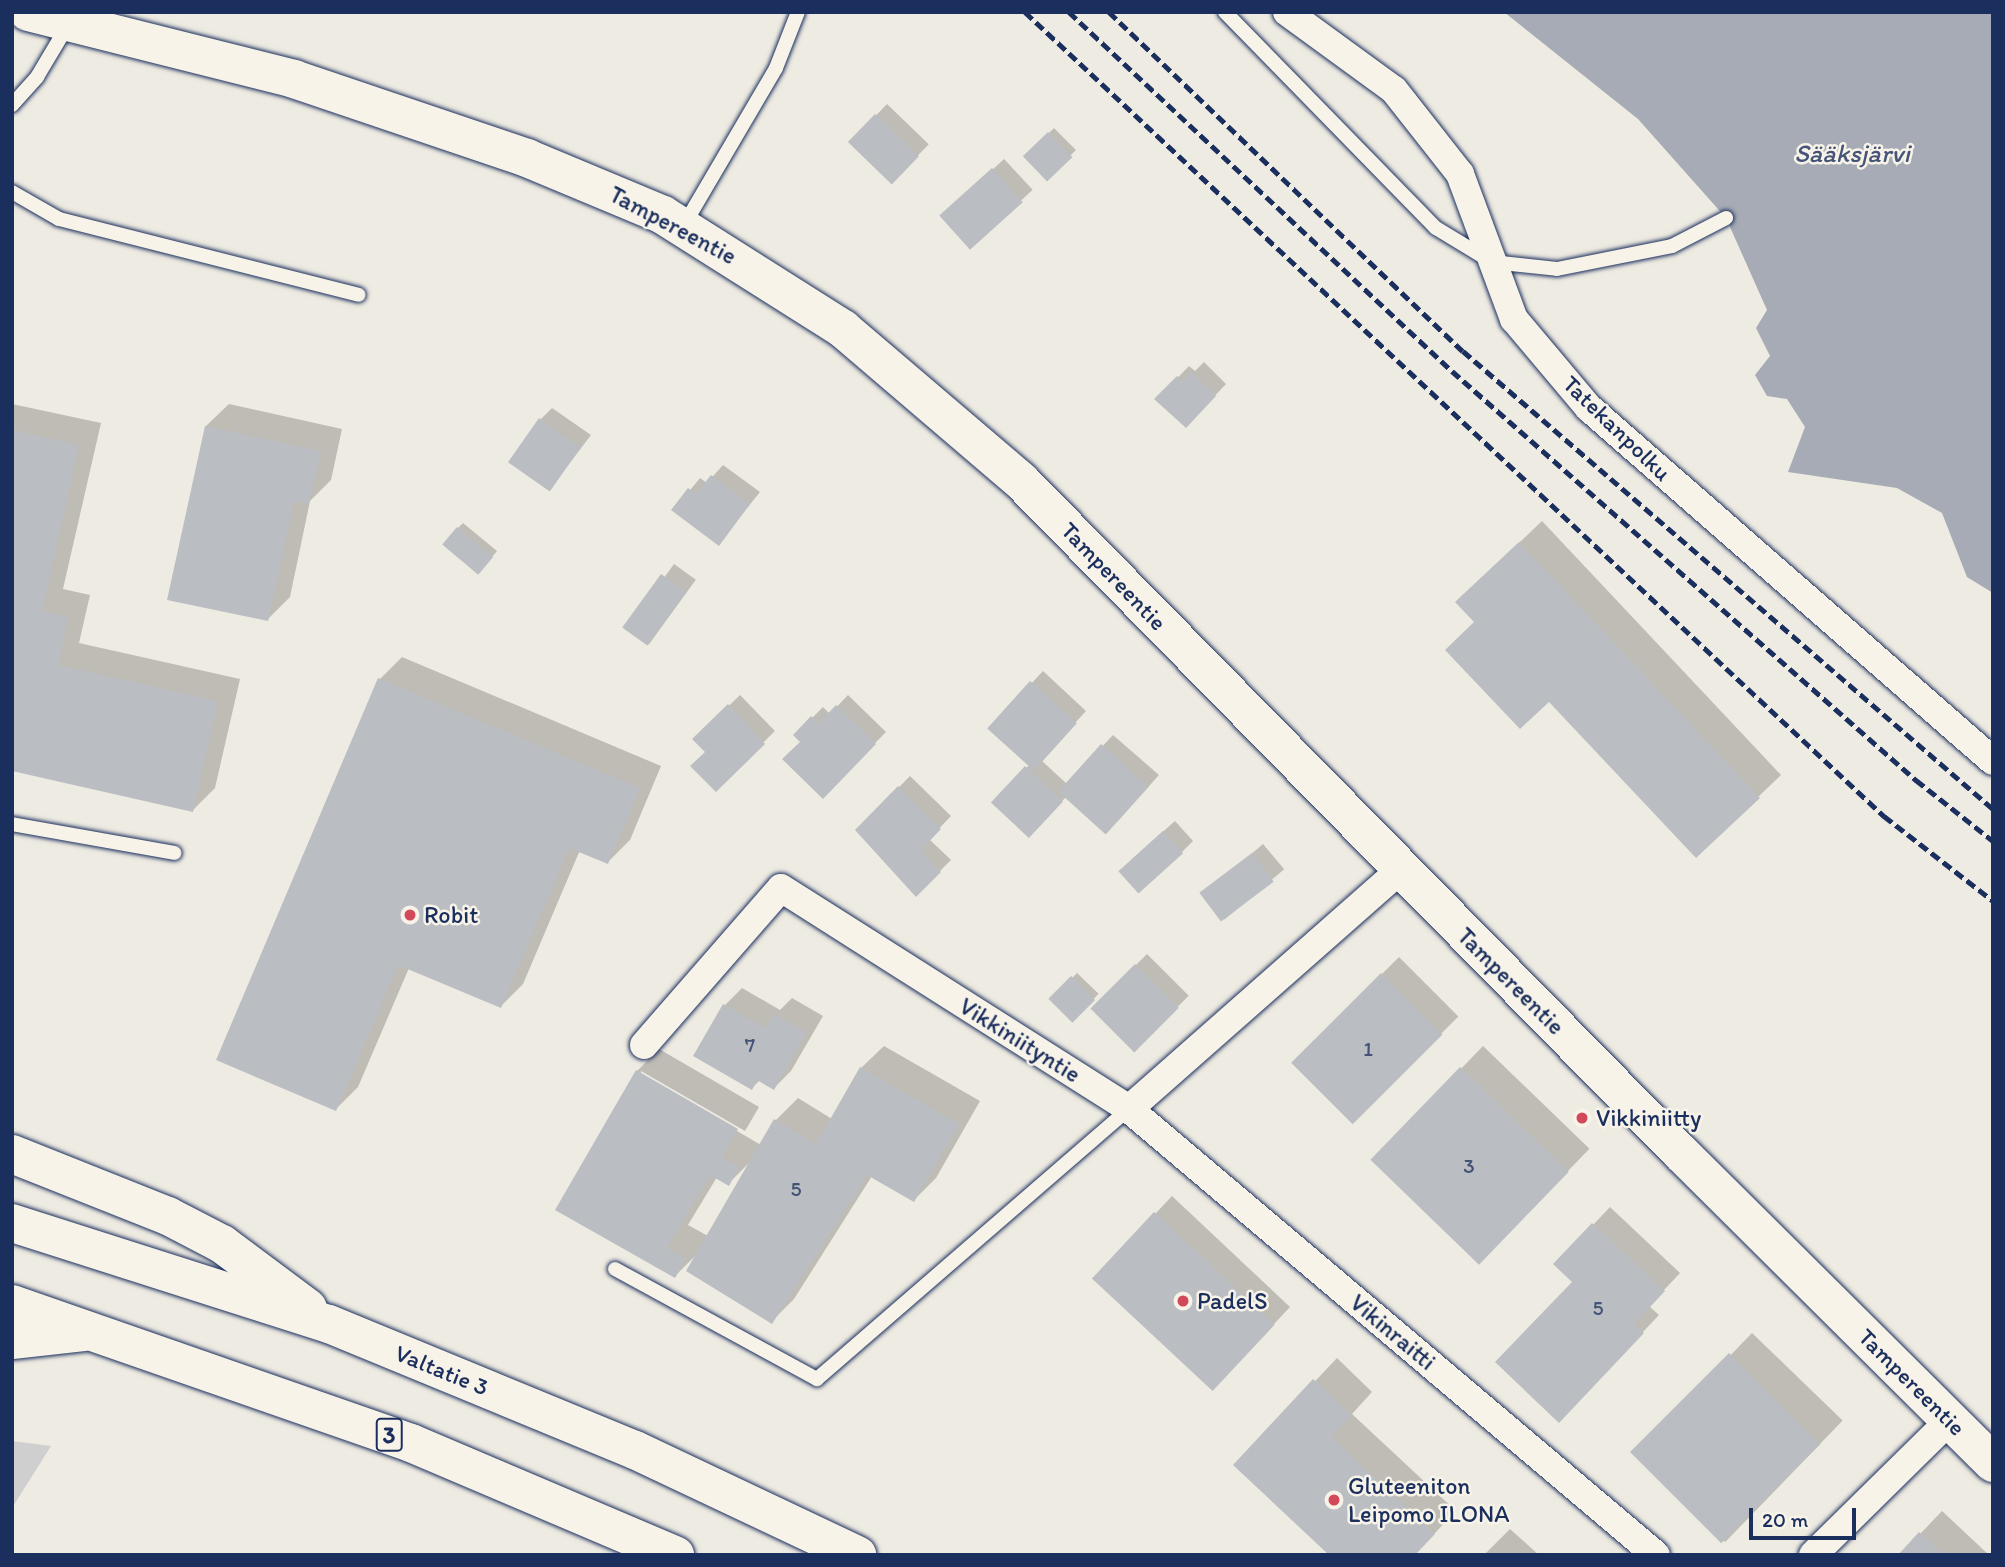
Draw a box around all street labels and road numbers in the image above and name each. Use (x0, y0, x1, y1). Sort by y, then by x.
street label: Tampereentie (605, 179, 741, 271)
street label: Tatekanpolku (1557, 369, 1677, 487)
street label: Tampereentie (1055, 516, 1173, 636)
street label: Tampereentie (1451, 921, 1571, 1041)
street label: Vikkiniityntie (954, 991, 1086, 1089)
street label: Vikinraitti (1344, 1288, 1442, 1376)
street label: Tampereentie (1852, 1322, 1972, 1442)
street label: Valtatie 3 (391, 1338, 493, 1402)
road number: 3 (375, 1416, 403, 1454)

